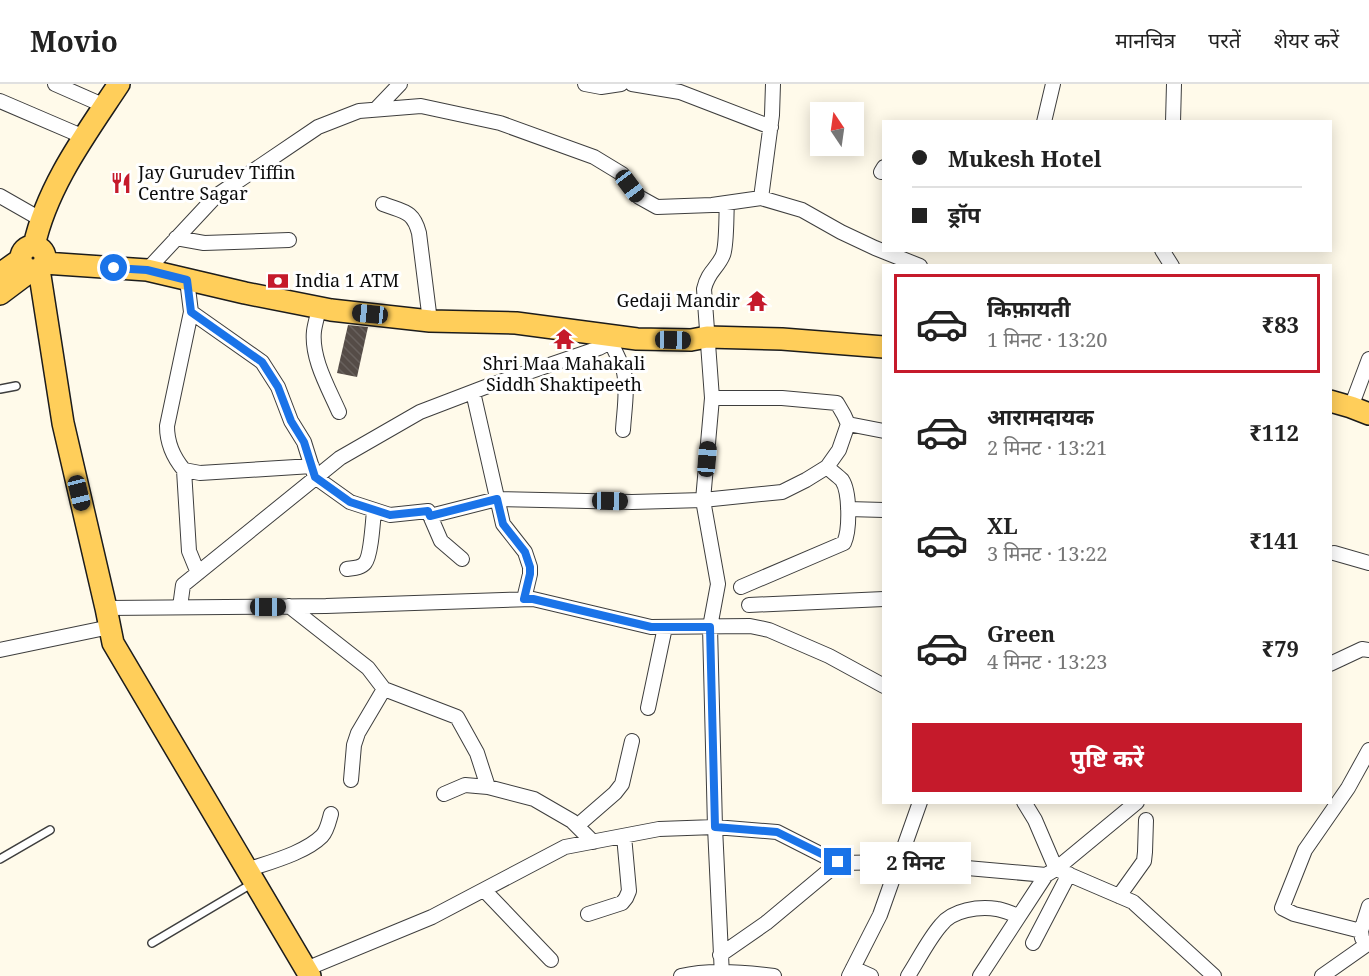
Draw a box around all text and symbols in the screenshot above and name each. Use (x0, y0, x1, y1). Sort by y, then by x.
text: Movio (30, 22, 118, 60)
text: मानचित्र (1115, 26, 1175, 54)
text: परतें (1208, 26, 1241, 54)
text: शेयर करें (1274, 26, 1339, 54)
north arrow (810, 102, 864, 156)
map controls (810, 102, 864, 156)
text: Mukesh Hotel (948, 143, 1102, 173)
place label: Jay Gurudev Tiffin Centre Sagar (137, 160, 296, 205)
car (612, 166, 648, 206)
restaurant icon: Jay Gurudev Tiffin Centre Sagar (109, 171, 133, 195)
text: ड्रॉप (948, 199, 981, 229)
route start (100, 254, 127, 281)
place label: India 1 ATM (295, 268, 399, 292)
bank icon: India 1 ATM (266, 269, 290, 293)
place label: Gedaji Mandir (617, 288, 741, 312)
temple icon: Gedaji Mandir (745, 289, 769, 313)
text: किफ़ायती (987, 293, 1071, 323)
icon: car (915, 297, 969, 351)
car (351, 303, 389, 325)
text: ₹83 (1262, 309, 1299, 339)
text: 1 मिनट · 13:20 (987, 326, 1108, 353)
temple icon: Shri Maa Mahakali Siddh Shaktipeeth (552, 327, 576, 351)
car (655, 331, 691, 349)
place label: Shri Maa Mahakali Siddh Shaktipeeth (483, 351, 646, 396)
text: आरामदायक (987, 401, 1094, 431)
icon: car (915, 405, 969, 459)
text: ₹112 (1249, 417, 1299, 447)
text: 2 मिनट · 13:21 (987, 434, 1108, 461)
car (696, 440, 718, 478)
car (66, 473, 92, 513)
car (592, 492, 628, 510)
text: XL (987, 510, 1018, 540)
icon: car (915, 513, 969, 567)
text: ₹141 (1249, 525, 1299, 555)
text: 3 मिनट · 13:22 (987, 540, 1108, 567)
car (250, 598, 286, 616)
text: Green (987, 618, 1055, 648)
icon: car (915, 621, 969, 675)
text: ₹79 (1262, 633, 1299, 663)
text: 4 मिनट · 13:23 (987, 648, 1108, 675)
button: पुष्टि करें (912, 723, 1302, 792)
callout: 2 मिनट (859, 841, 970, 883)
route end (824, 848, 851, 875)
text: 2 मिनट (886, 849, 945, 876)

